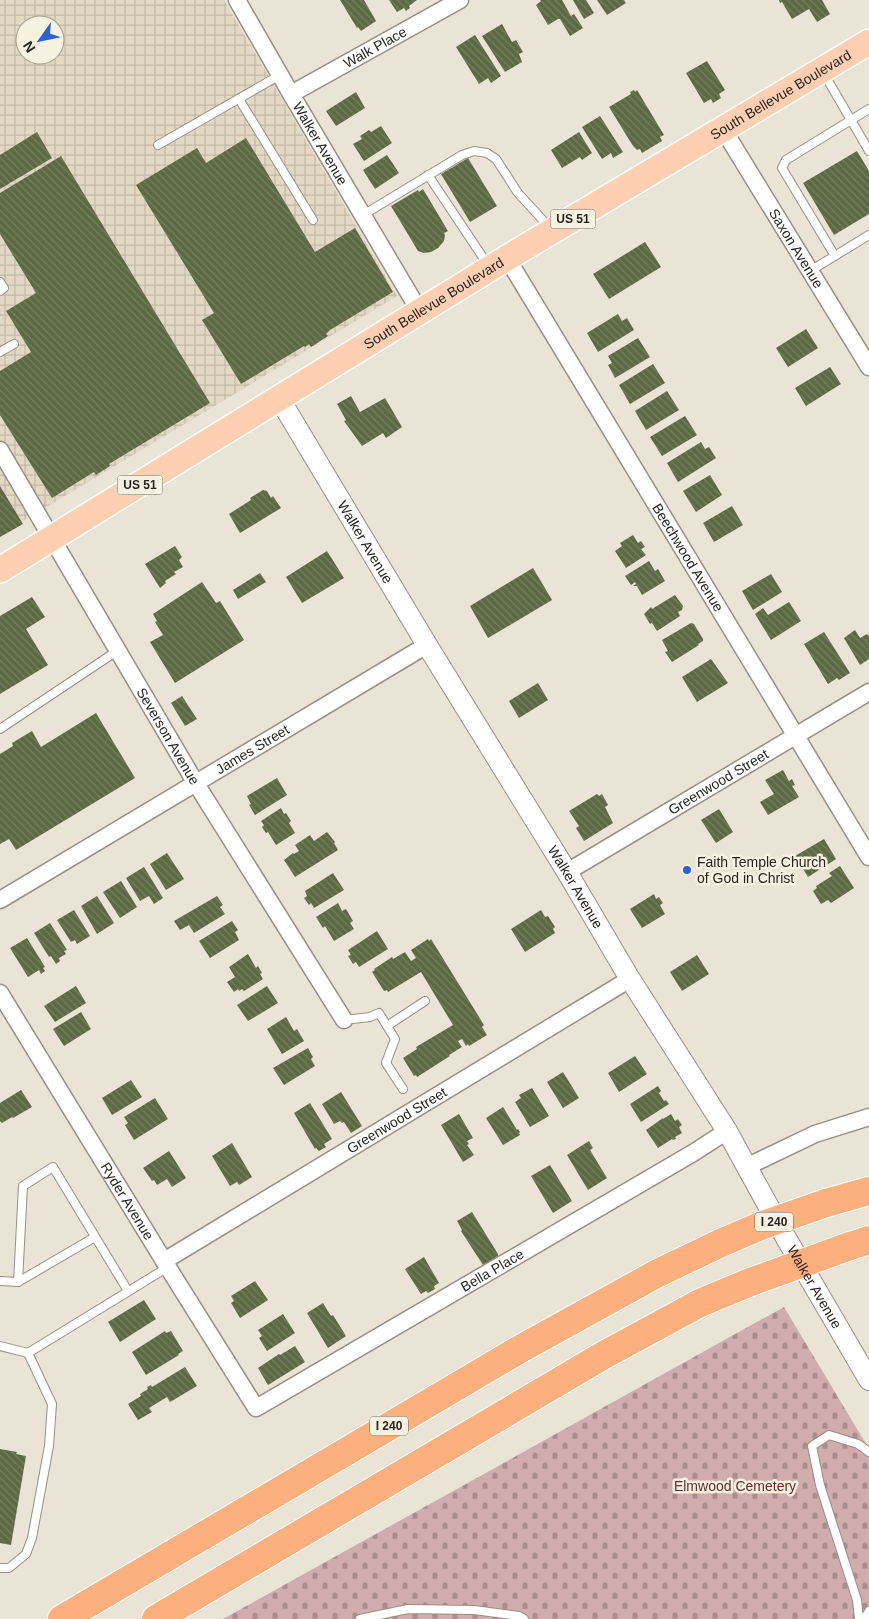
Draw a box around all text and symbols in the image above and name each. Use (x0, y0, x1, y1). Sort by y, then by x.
north arrow (15, 15, 65, 65)
street label: Walk Place (341, 23, 409, 71)
text: N (20, 38, 39, 56)
street label: South Bellevue Boulevard (707, 47, 854, 143)
street label: Walker Avenue (290, 99, 351, 188)
street label: Saxon Avenue (766, 206, 827, 291)
road number: US 51 (550, 210, 596, 228)
street label: South Bellevue Boulevard (361, 254, 506, 352)
road number: US 51 (118, 476, 162, 494)
street label: Walker Avenue (334, 498, 396, 586)
street label: Beechwood Avenue (649, 500, 727, 615)
street label: Severson Avenue (133, 685, 203, 788)
street label: James Street (213, 721, 292, 777)
street label: Greenwood Street (665, 746, 771, 818)
street label: Walker Avenue (545, 843, 607, 931)
place label: Faith Temple Church of God in Christ (697, 854, 826, 886)
marker: Faith Temple Church of God in Christ (681, 864, 693, 876)
street label: Greenwood Street (344, 1084, 450, 1156)
street label: Ryder Avenue (98, 1160, 157, 1243)
road number: I 240 (755, 1212, 793, 1232)
street label: Walker Avenue (784, 1243, 845, 1332)
street label: Bella Place (458, 1246, 527, 1295)
road number: I 240 (370, 1416, 408, 1435)
park label: Elmwood Cemetery (674, 1478, 796, 1494)

